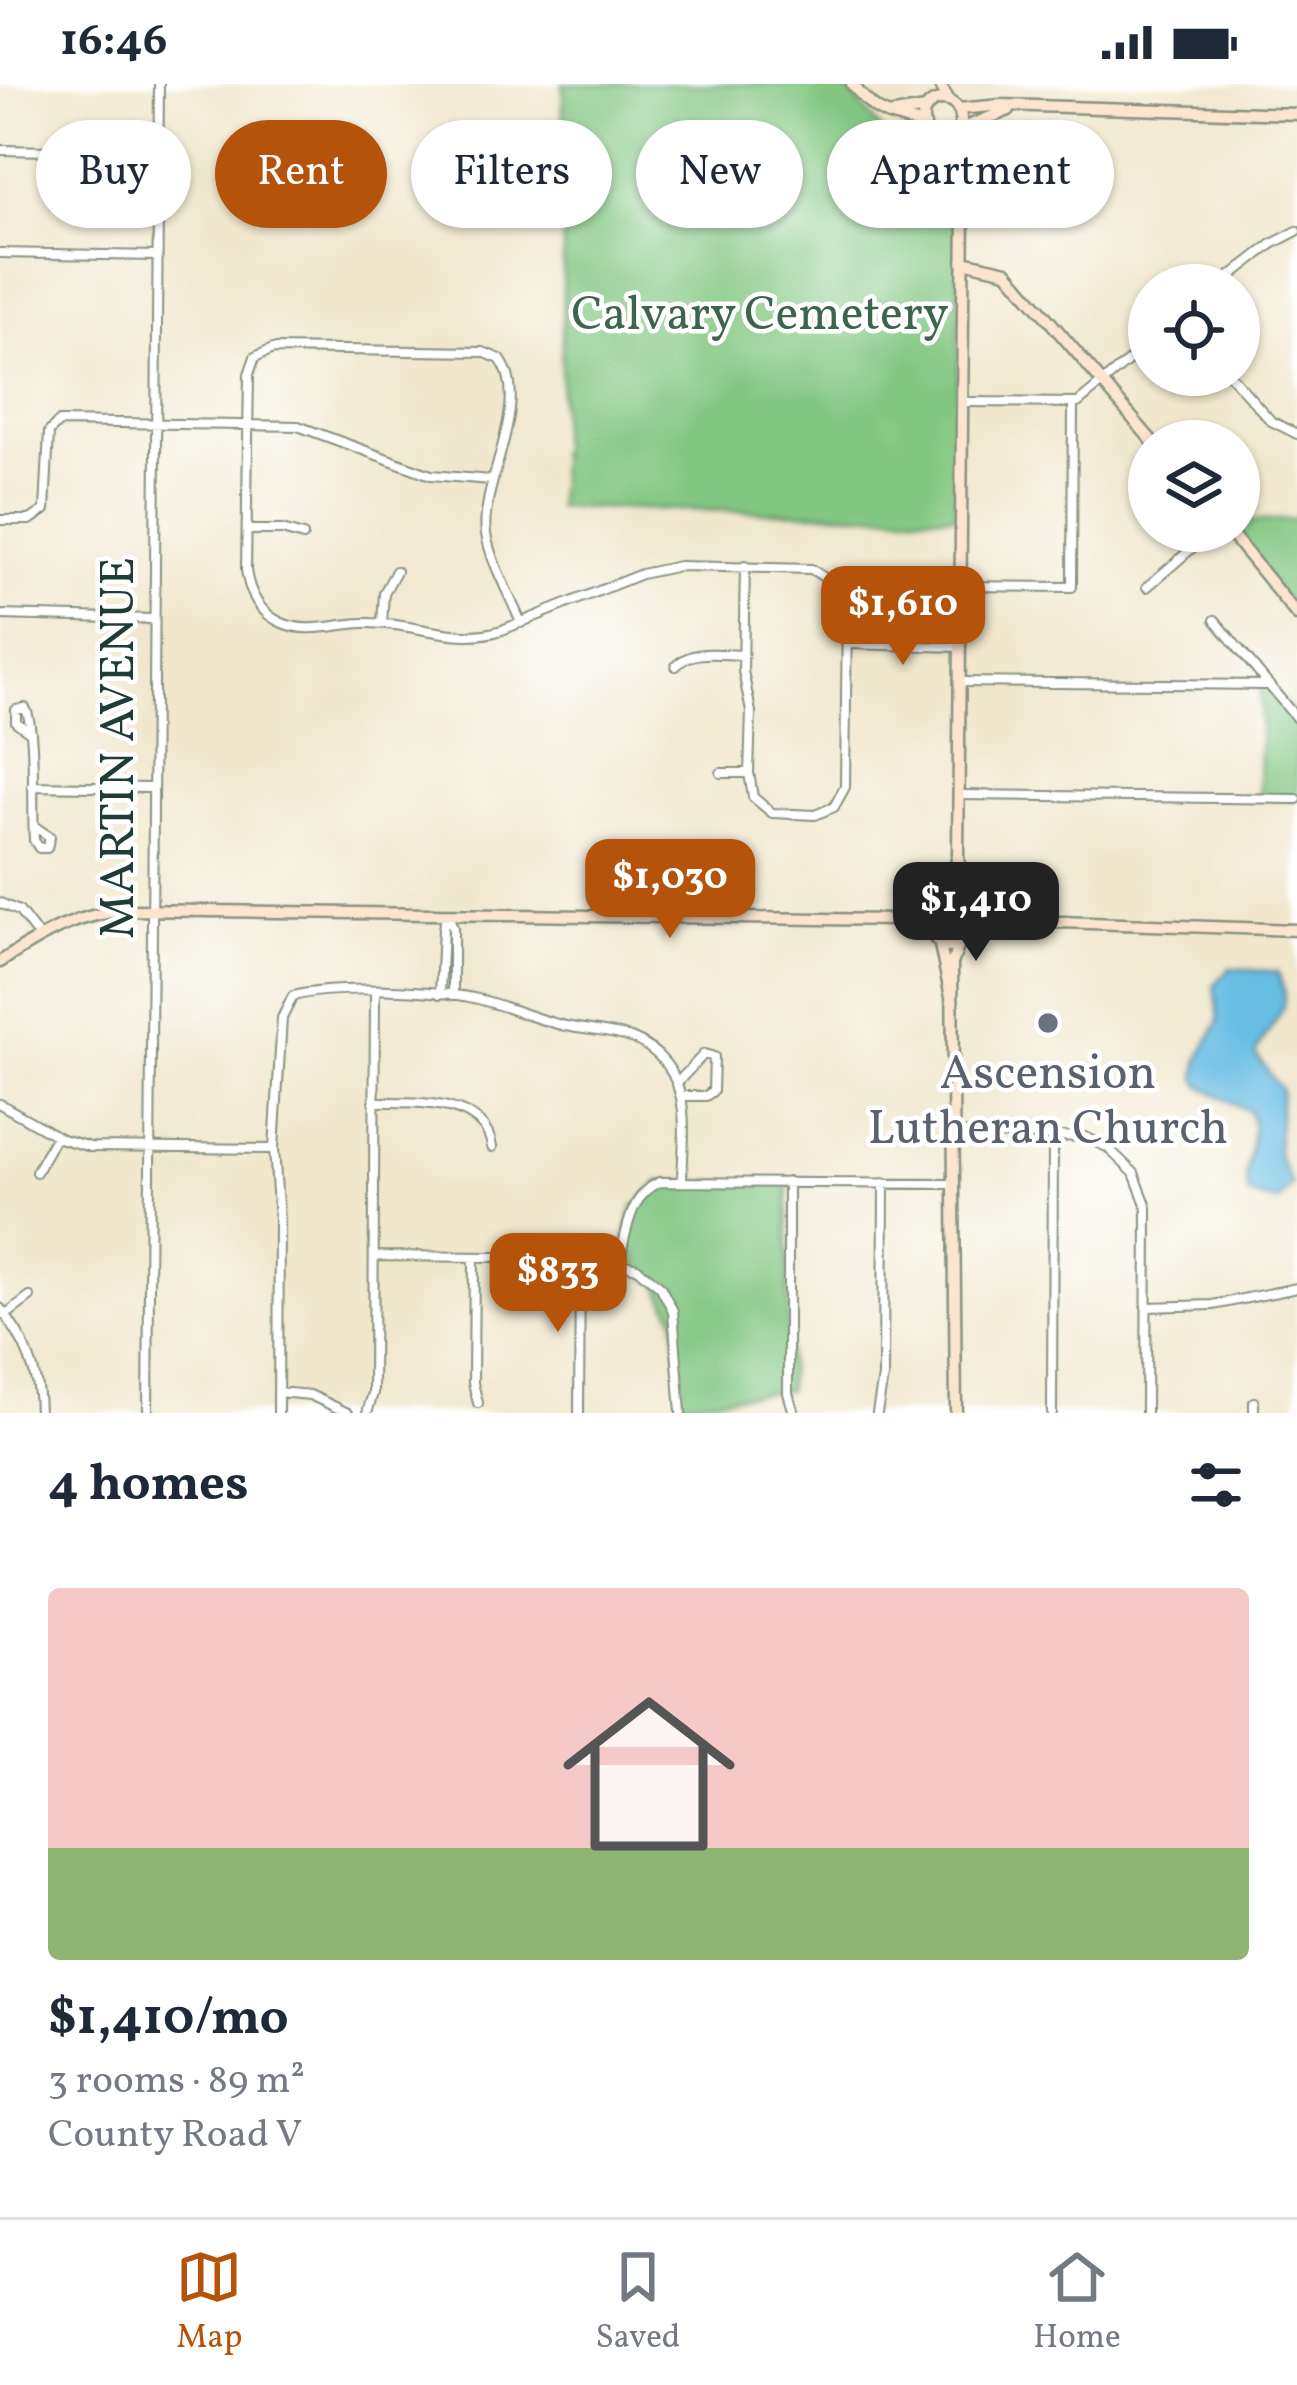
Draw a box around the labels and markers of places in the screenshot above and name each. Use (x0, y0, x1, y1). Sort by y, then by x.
pin: $1,610 (805, 566, 1001, 668)
pin: $1,030 (572, 839, 768, 941)
pin: $1,410 (878, 862, 1074, 964)
marker: Ascension Lutheran Church (1035, 1010, 1061, 1036)
place label: Ascension Lutheran Church (868, 1042, 1228, 1164)
pin: $833 (487, 1233, 629, 1335)

